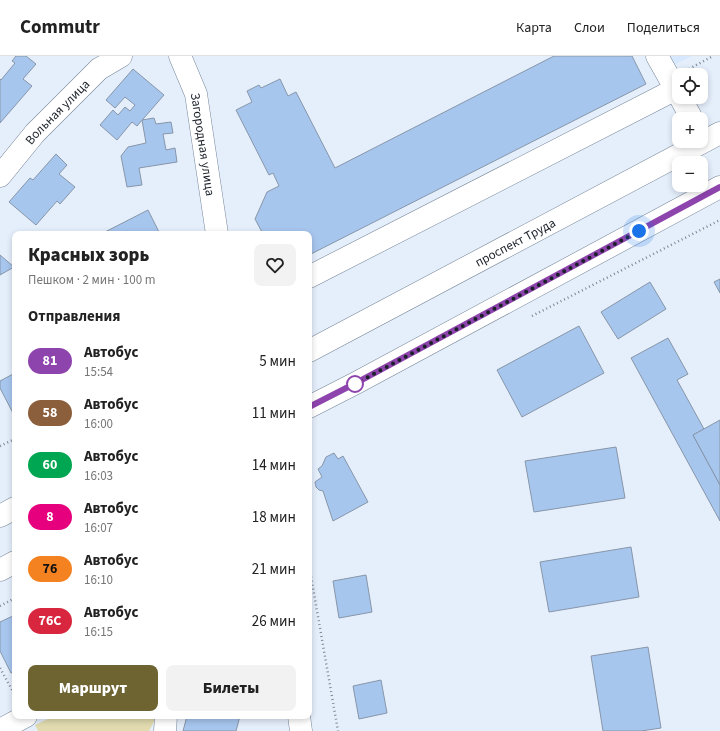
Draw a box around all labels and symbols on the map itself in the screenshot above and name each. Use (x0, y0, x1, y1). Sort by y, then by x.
street label: Вольная улица (21, 76, 94, 149)
street label: Загородная улица (186, 92, 219, 197)
street label: проспект Труда (472, 214, 559, 271)
your location (629, 221, 649, 241)
unlabelled marker (346, 375, 364, 393)

